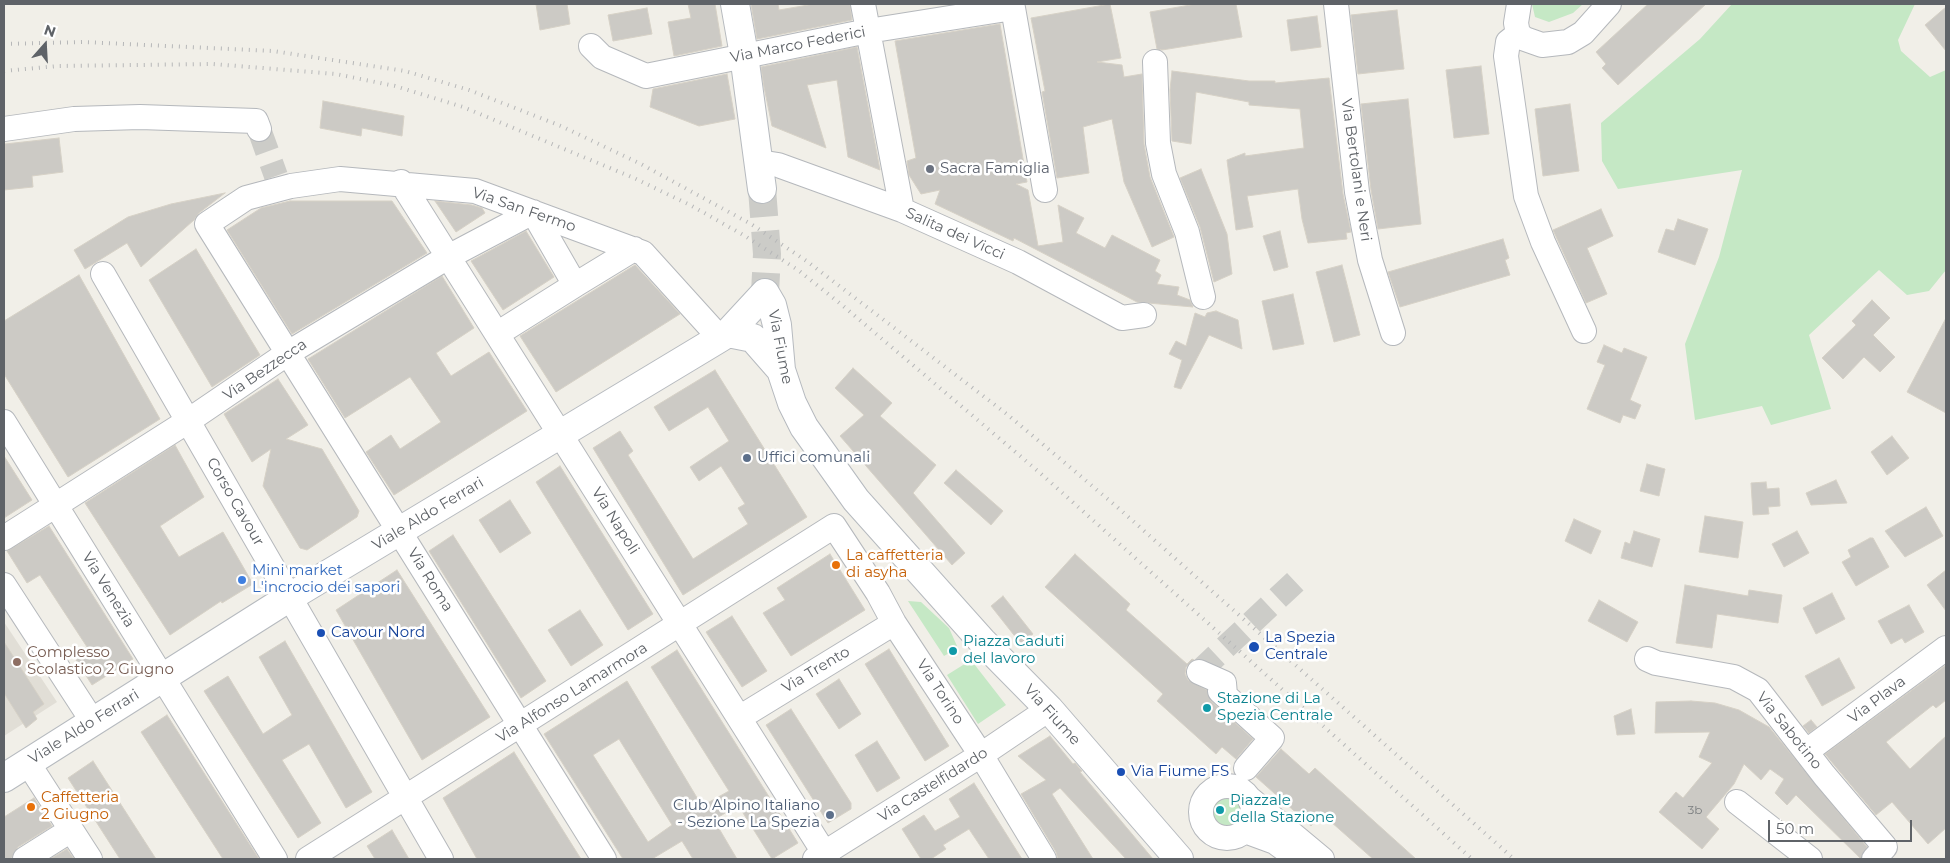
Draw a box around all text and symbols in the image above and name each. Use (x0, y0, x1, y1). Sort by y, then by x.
north arrow (20, 20, 70, 70)
text: N (42, 20, 58, 41)
street label: Via Marco Federici (729, 23, 867, 67)
street label: Via Bertolani e Neri (1337, 97, 1375, 243)
place label: Sacra Famiglia (940, 160, 1050, 178)
marker: Sacra Famiglia (924, 163, 936, 175)
street label: Via San Fermo (470, 184, 578, 236)
street label: Salita dei Vicci (903, 204, 1007, 264)
street label: Via Fiume (764, 308, 796, 386)
street label: Via Bezzecca (220, 335, 310, 405)
place label: Uffici comunali (757, 449, 870, 467)
marker: Uffici comunali (741, 452, 753, 464)
street label: Corso Cavour (202, 455, 268, 549)
street label: Viale Aldo Ferrari (369, 474, 487, 554)
street label: Via Napoli (587, 484, 643, 558)
street label: Via Roma (403, 545, 457, 615)
place label: La caffetteria di asyha (846, 547, 944, 582)
street label: Via Venezia (78, 549, 138, 631)
marker: La caffetteria di asyha (830, 559, 842, 571)
place label: Mini market L'incrocio dei sapori (252, 562, 400, 597)
marker: Mini market L'incrocio dei sapori (236, 574, 248, 586)
place label: Cavour Nord (331, 624, 425, 642)
marker: Cavour Nord (315, 627, 327, 639)
place label: La Spezia Centrale (1265, 629, 1336, 664)
place label: Piazza Caduti del lavoro (963, 633, 1065, 668)
street label: Via Alfonso Lamarmora (493, 639, 651, 747)
marker: La Spezia Centrale (1247, 640, 1261, 654)
street label: Via Trento (779, 643, 853, 697)
place label: Complesso Scolastico 2 Giugno (27, 644, 174, 679)
marker: Piazza Caduti del lavoro (947, 645, 959, 657)
marker: Complesso Scolastico 2 Giugno (11, 656, 23, 668)
street label: Via Torino (912, 656, 968, 728)
street label: Via Plava (1845, 673, 1909, 727)
street label: Via Fiume (1020, 681, 1084, 749)
street label: Viale Aldo Ferrari (25, 686, 143, 768)
street label: Via Sabotino (1752, 689, 1826, 773)
place label: Stazione di La Spezia Centrale (1217, 690, 1333, 725)
marker: Stazione di La Spezia Centrale (1201, 702, 1213, 714)
street label: Via Castelfidardo (875, 744, 991, 826)
place label: Via Fiume FS (1131, 763, 1229, 781)
marker: Via Fiume FS (1115, 766, 1127, 778)
place label: Caffetteria 2 Giugno (41, 789, 119, 824)
place label: Piazzale della Stazione (1230, 792, 1334, 827)
place label: Club Alpino Italiano - Sezione La Spezia (673, 797, 820, 832)
marker: Caffetteria 2 Giugno (25, 801, 37, 813)
house number: 3b (1688, 803, 1702, 817)
marker: Piazzale della Stazione (1214, 804, 1226, 816)
marker: Club Alpino Italiano - Sezione La Spezia (824, 809, 836, 821)
scale bar (1770, 810, 1914, 842)
text: 50 m (1776, 819, 1814, 838)

